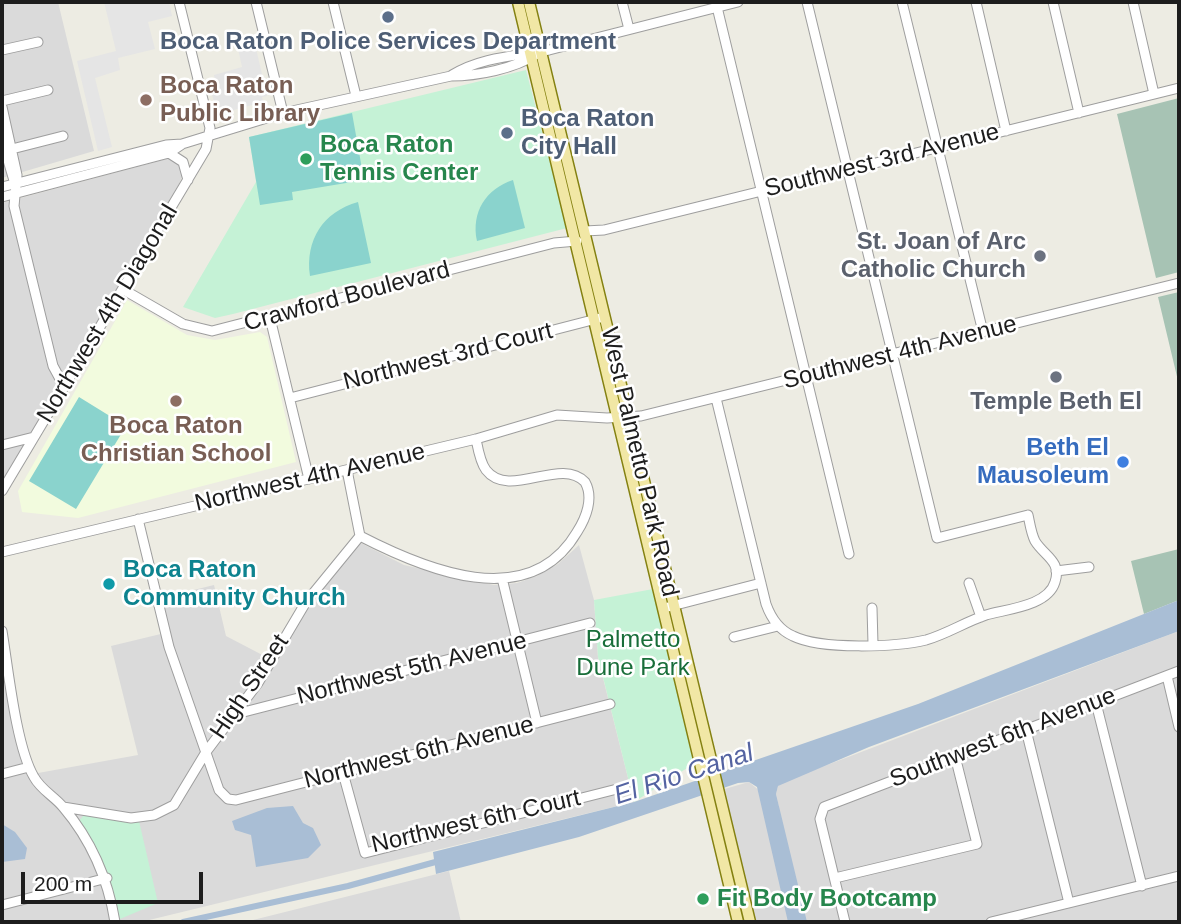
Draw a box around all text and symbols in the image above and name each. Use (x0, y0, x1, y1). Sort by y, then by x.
marker: Boca Raton Police Services Department (380, 9, 396, 25)
place label: Boca Raton Police Services Department (160, 28, 616, 56)
place label: Boca Raton Public Library (160, 72, 320, 128)
marker: Boca Raton Public Library (138, 92, 154, 108)
place label: Boca Raton City Hall (521, 105, 654, 161)
street label: Southwest 3rd Avenue (762, 118, 1002, 204)
marker: Boca Raton City Hall (499, 125, 515, 141)
place label: Boca Raton Tennis Center (320, 131, 478, 187)
marker: Boca Raton Tennis Center (298, 151, 314, 167)
street label: Northwest 4th Diagonal (31, 200, 185, 428)
place label: St. Joan of Arc Catholic Church (841, 228, 1026, 284)
marker: St. Joan of Arc Catholic Church (1032, 248, 1048, 264)
street label: Crawford Boulevard (241, 256, 453, 338)
street label: Southwest 4th Avenue (780, 310, 1020, 396)
street label: Northwest 3rd Court (340, 317, 556, 397)
street label: West Palmetto Park Road (594, 324, 684, 600)
marker: Temple Beth El (1048, 369, 1064, 385)
place label: Temple Beth El (970, 388, 1142, 416)
marker: Boca Raton Christian School (168, 393, 184, 409)
place label: Boca Raton Christian School (81, 412, 271, 468)
place label: Beth El Mausoleum (977, 434, 1109, 490)
street label: Northwest 4th Avenue (192, 437, 428, 519)
marker: Beth El Mausoleum (1115, 454, 1131, 470)
place label: Boca Raton Community Church (123, 556, 346, 612)
marker: Boca Raton Community Church (101, 576, 117, 592)
park label: Palmetto Dune Park (576, 626, 690, 682)
street label: Northwest 5th Avenue (294, 627, 530, 711)
street label: High Street (204, 629, 296, 745)
street label: Southwest 6th Avenue (886, 682, 1120, 794)
street label: Northwest 6th Avenue (301, 711, 537, 795)
water label: El Rio Canal (610, 738, 758, 812)
street label: Northwest 6th Court (369, 784, 583, 860)
scale bar (24, 858, 206, 902)
text: 200 m (34, 872, 92, 895)
place label: Fit Body Bootcamp (717, 885, 937, 913)
marker: Fit Body Bootcamp (695, 891, 711, 907)

